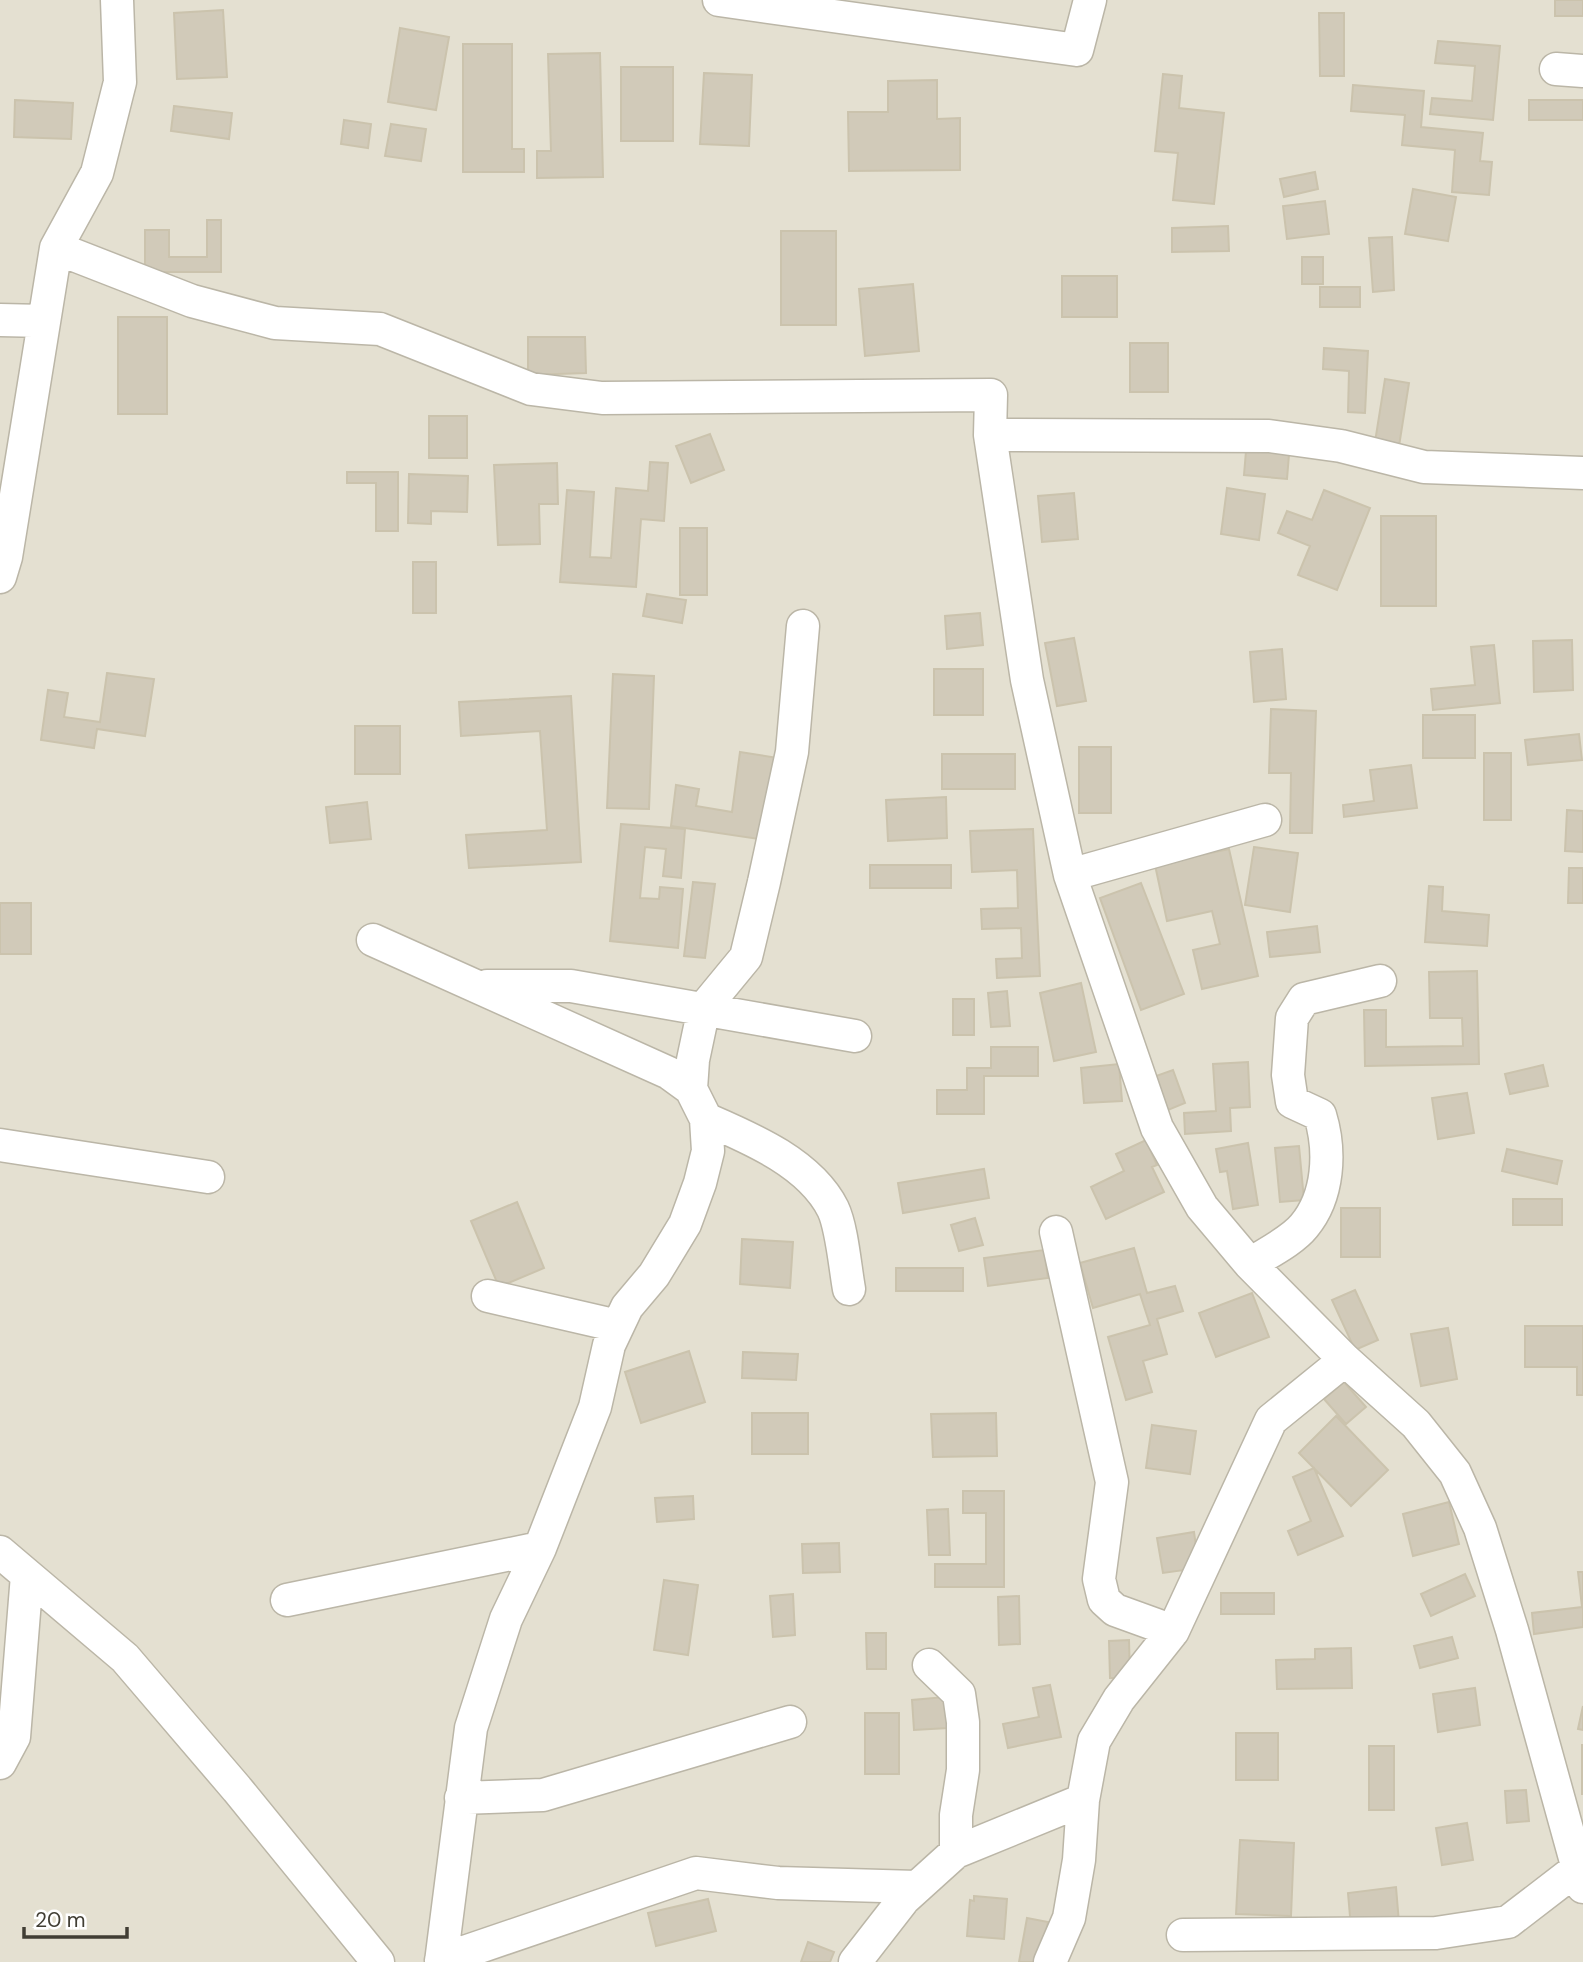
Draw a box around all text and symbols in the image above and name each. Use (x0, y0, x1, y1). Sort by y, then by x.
scale bar (24, 1896, 128, 1940)
text: 20 m (35, 1906, 86, 1934)

